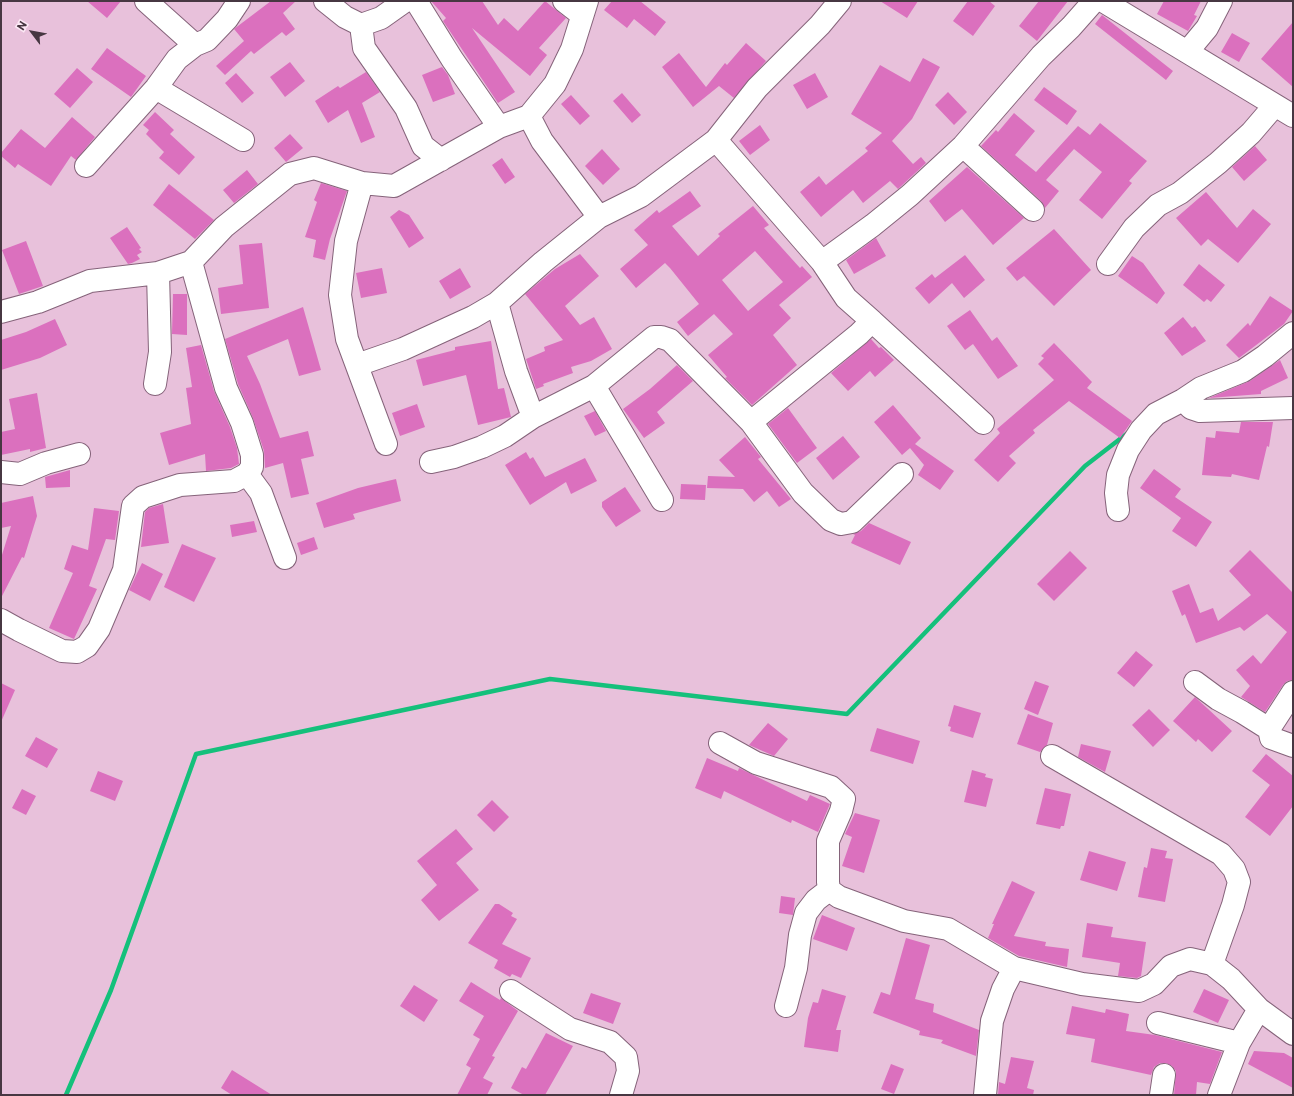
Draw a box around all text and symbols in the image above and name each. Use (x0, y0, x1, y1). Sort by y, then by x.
north arrow (12, 12, 52, 52)
text: N (14, 18, 29, 32)

